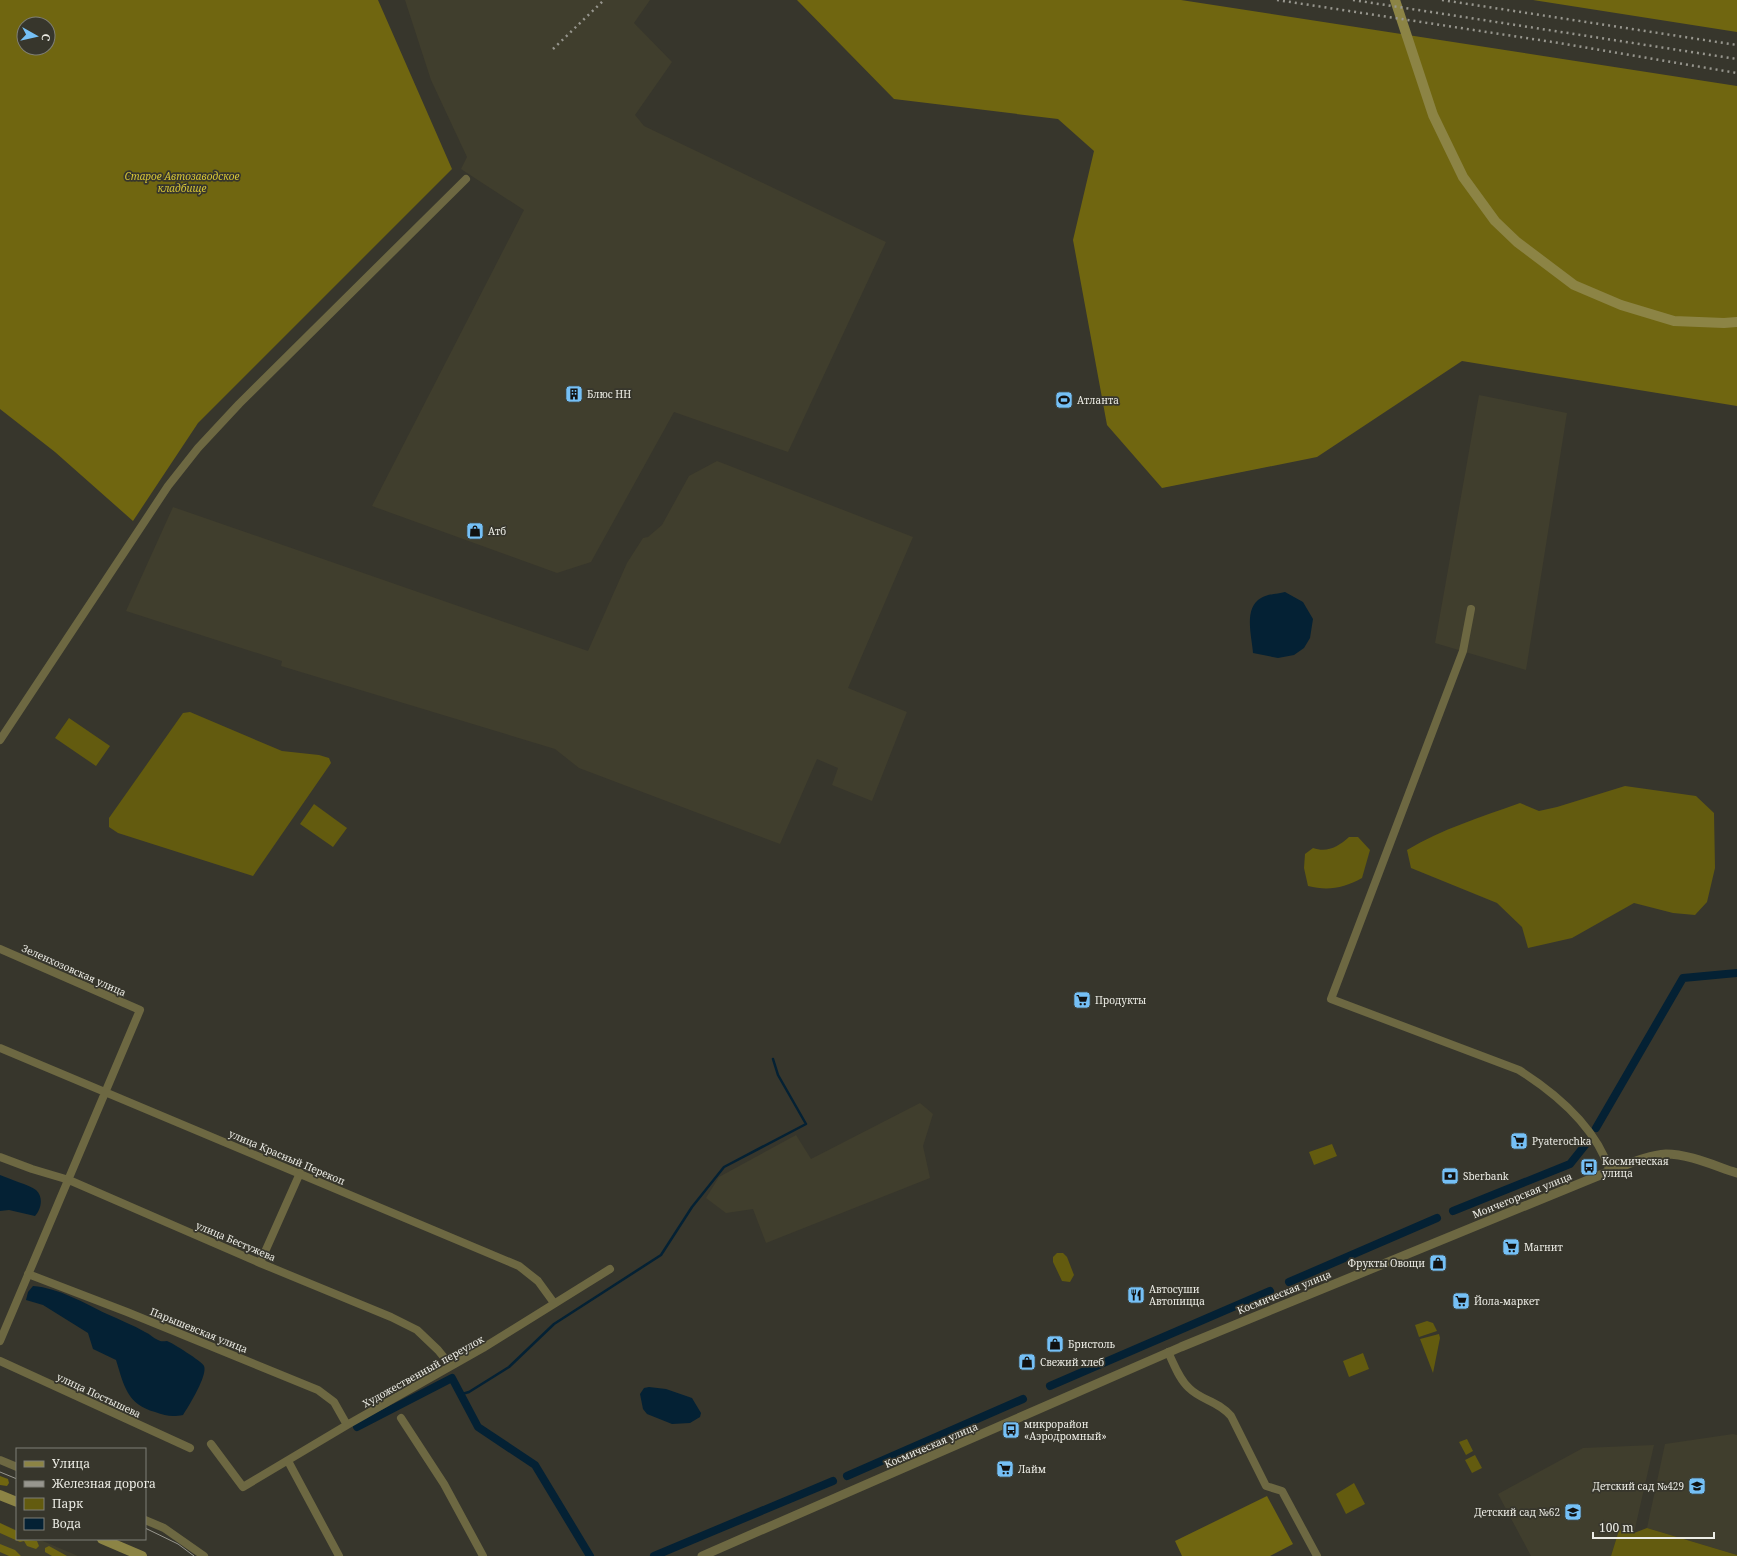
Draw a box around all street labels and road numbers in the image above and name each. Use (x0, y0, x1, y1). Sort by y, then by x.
street label: Зеленхозовская улица (20, 941, 129, 999)
street label: улица Красный Перекоп (227, 1126, 348, 1188)
street label: Мончегорская улица (1470, 1168, 1574, 1221)
street label: улица Бестужева (194, 1218, 278, 1264)
street label: Космическая улица (1235, 1267, 1333, 1317)
street label: Парышевская улица (148, 1304, 250, 1356)
street label: Художественный переулок (360, 1332, 486, 1410)
street label: улица Постышева (55, 1369, 144, 1421)
street label: Космическая улица (882, 1419, 980, 1471)

